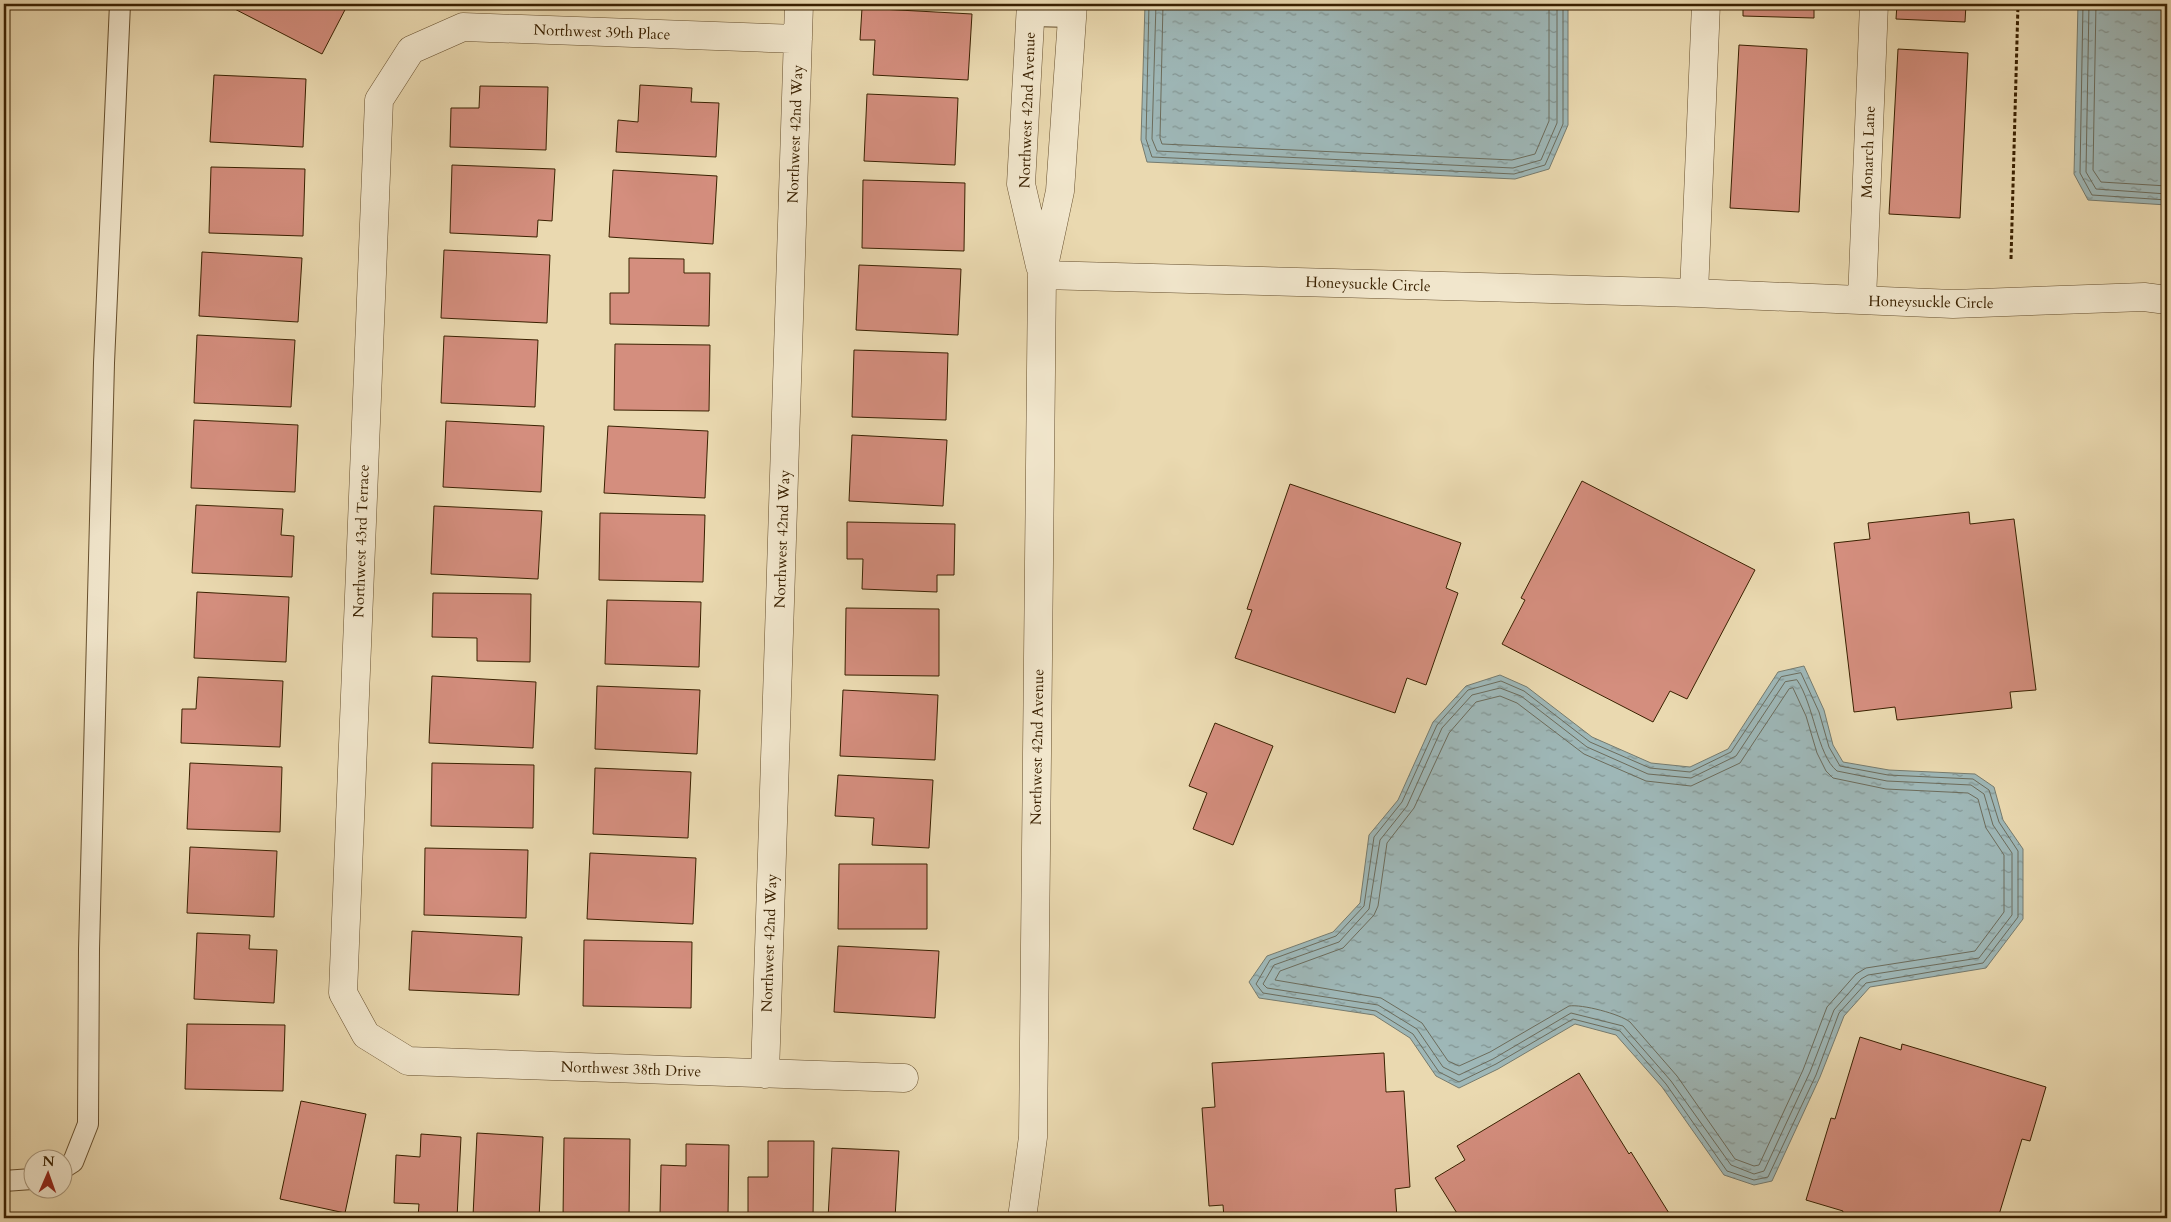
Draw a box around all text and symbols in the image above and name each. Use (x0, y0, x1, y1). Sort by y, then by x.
street label: Northwest 39th Place (533, 20, 671, 44)
street label: Northwest 42nd Avenue (1014, 31, 1040, 189)
street label: Northwest 42nd Way (783, 64, 807, 204)
street label: Monarch Lane (1856, 105, 1880, 199)
street label: Honeysuckle Circle (1305, 272, 1431, 296)
street label: Honeysuckle Circle (1868, 291, 1994, 313)
street label: Northwest 43rd Terrace (348, 464, 374, 618)
street label: Northwest 42nd Way (770, 469, 794, 609)
street label: Northwest 42nd Avenue (1026, 668, 1048, 825)
street label: Northwest 42nd Way (757, 873, 781, 1013)
street label: Northwest 38th Drive (560, 1057, 702, 1081)
north arrow (22, 1150, 72, 1200)
text: N (42, 1152, 55, 1171)

